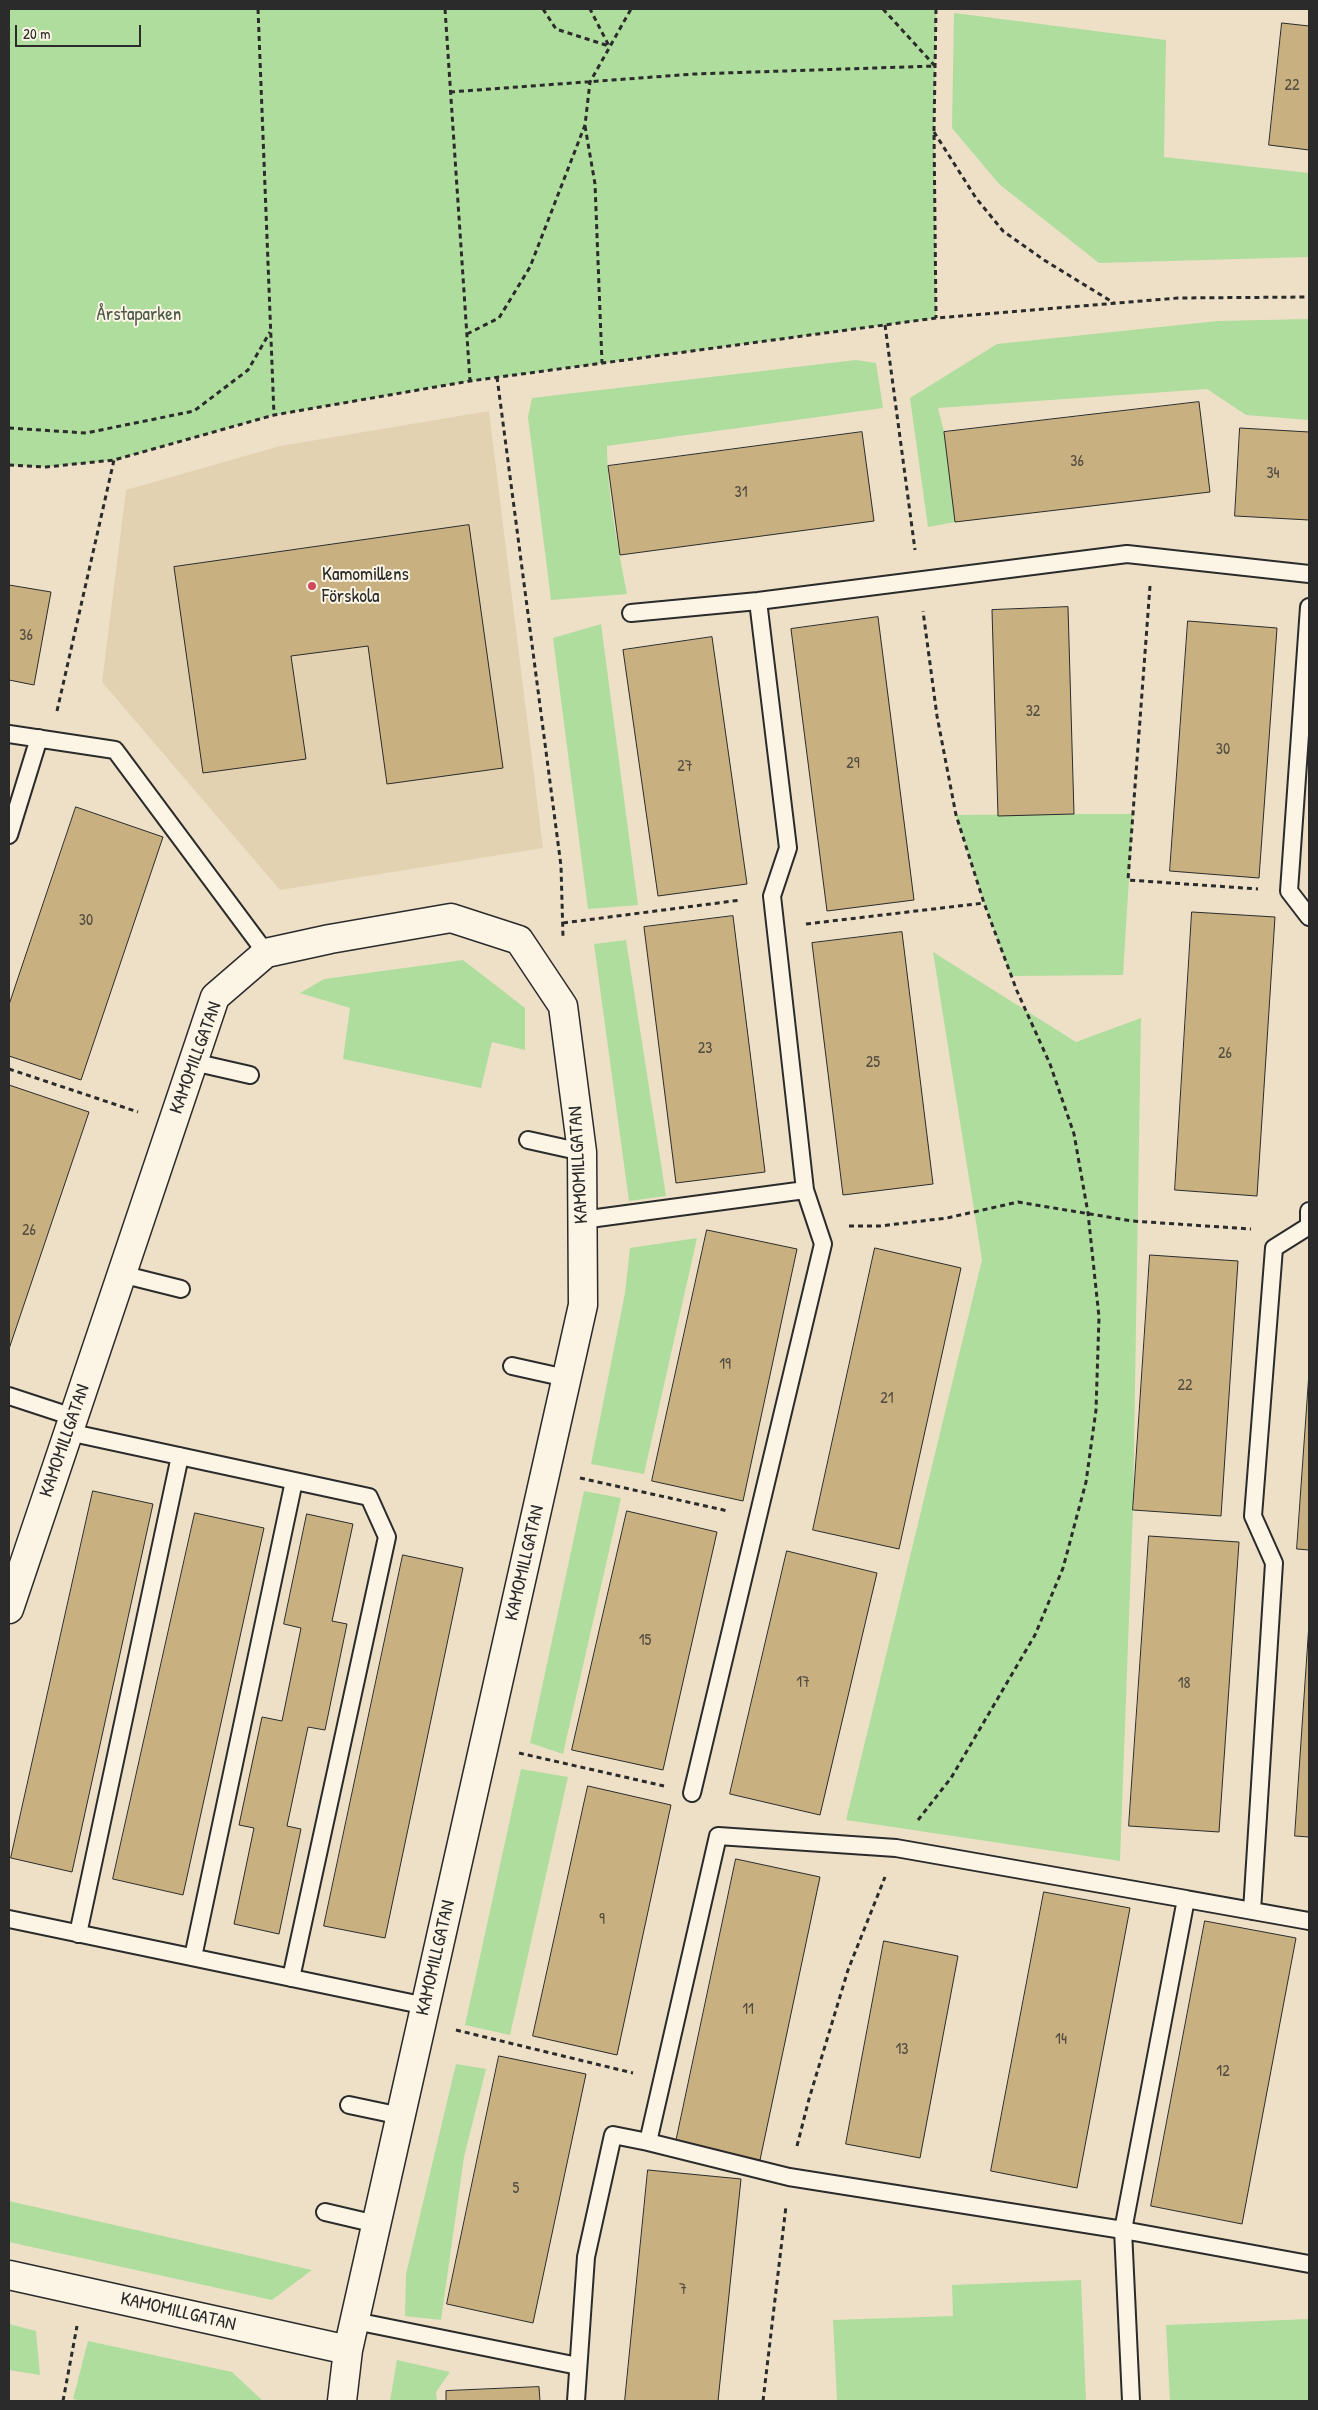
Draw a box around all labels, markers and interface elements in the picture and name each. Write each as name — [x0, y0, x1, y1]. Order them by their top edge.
scale bar — [18, 15, 144, 47]
text: 20 m — [23, 23, 50, 44]
house number: 22 — [1285, 76, 1299, 96]
park label: Årstaparken — [97, 304, 181, 326]
house number: 36 — [1070, 452, 1084, 472]
house number: 34 — [1266, 464, 1280, 484]
house number: 31 — [735, 483, 747, 503]
place label: Kamomillens Förskola — [322, 564, 409, 608]
marker: Kamomillens Förskola — [306, 580, 318, 592]
house number: 36 — [19, 626, 33, 646]
house number: 32 — [1026, 702, 1040, 722]
house number: 30 — [1216, 740, 1230, 760]
house number: 29 — [846, 754, 860, 774]
house number: 27 — [677, 757, 693, 777]
house number: 30 — [79, 911, 93, 931]
street label: KAMOMILLGATAN — [165, 999, 227, 1117]
house number: 23 — [698, 1039, 712, 1059]
house number: 26 — [1218, 1044, 1232, 1064]
house number: 25 — [866, 1053, 880, 1073]
street label: KAMOMILLGATAN — [565, 1106, 593, 1224]
house number: 26 — [22, 1221, 36, 1241]
house number: 19 — [719, 1355, 731, 1375]
house number: 22 — [1178, 1376, 1192, 1396]
street label: KAMOMILLGATAN — [35, 1382, 95, 1500]
house number: 21 — [880, 1389, 894, 1409]
street label: KAMOMILLGATAN — [501, 1503, 549, 1623]
house number: 15 — [639, 1631, 651, 1651]
house number: 17 — [796, 1673, 810, 1693]
house number: 18 — [1178, 1674, 1190, 1694]
street label: KAMOMILLGATAN — [412, 1898, 460, 2018]
house number: 9 — [599, 1910, 605, 1930]
house number: 11 — [742, 2000, 754, 2020]
house number: 14 — [1055, 2030, 1067, 2050]
house number: 13 — [896, 2040, 908, 2060]
house number: 12 — [1216, 2062, 1230, 2082]
house number: 5 — [513, 2179, 519, 2199]
house number: 7 — [679, 2280, 687, 2300]
street label: KAMOMILLGATAN — [118, 2288, 238, 2336]

